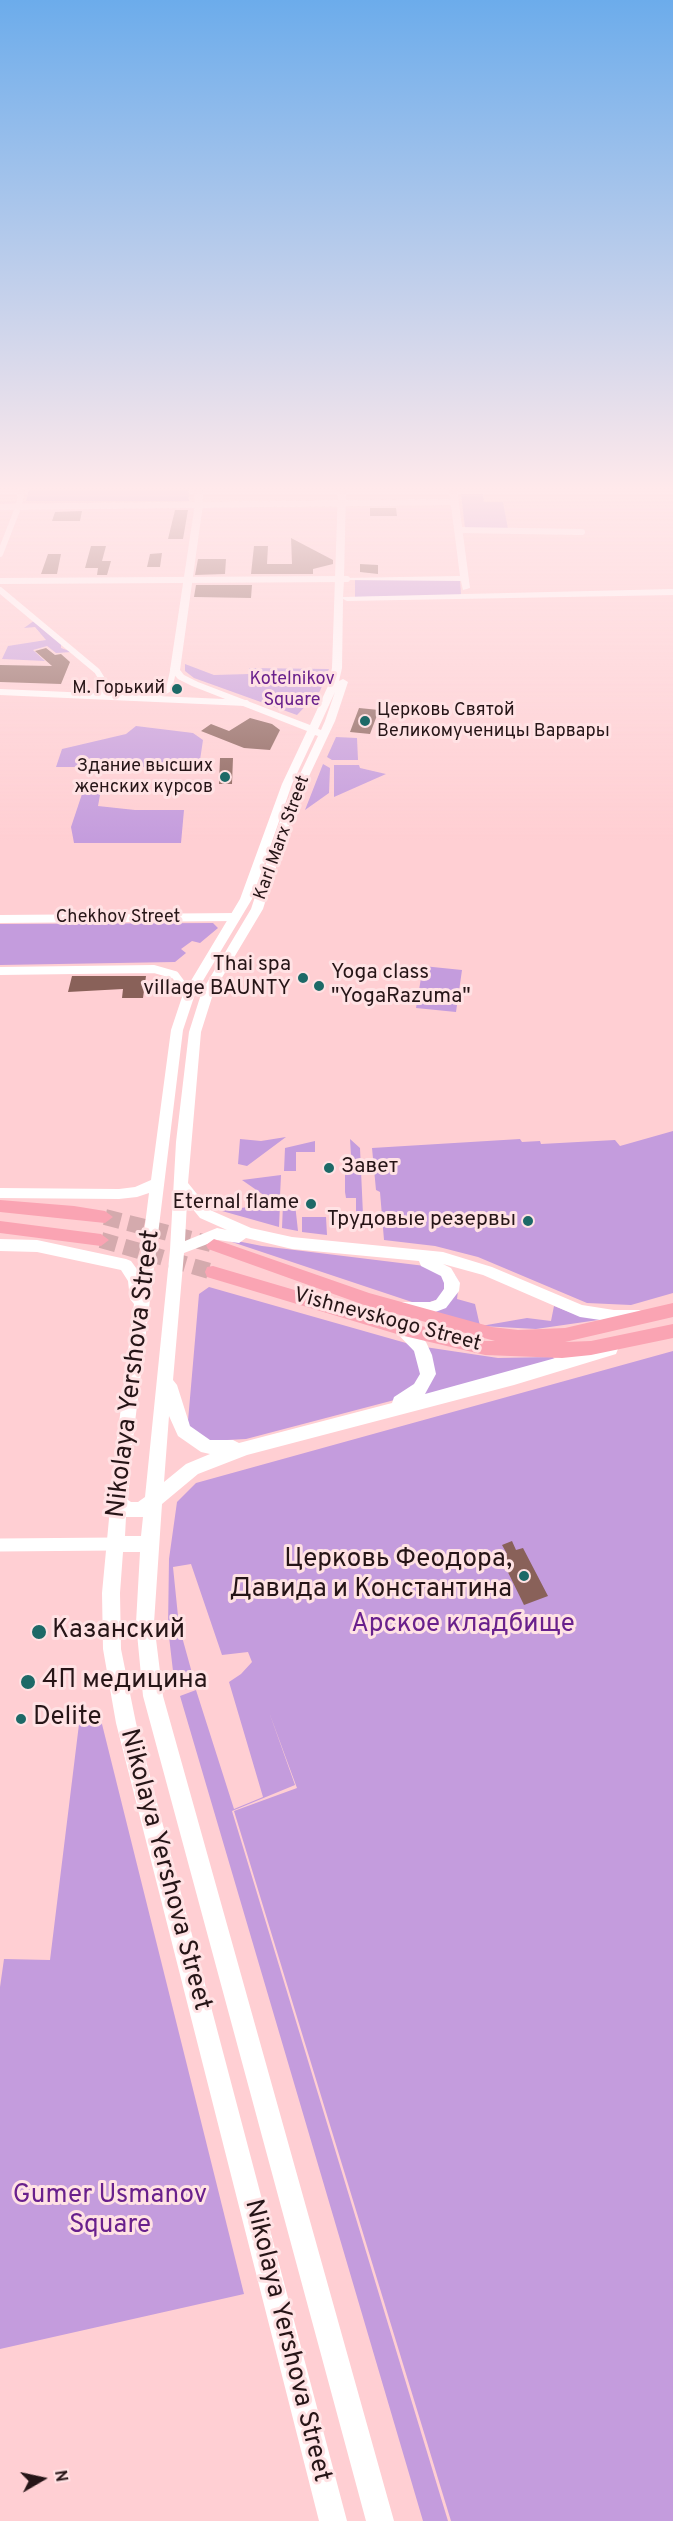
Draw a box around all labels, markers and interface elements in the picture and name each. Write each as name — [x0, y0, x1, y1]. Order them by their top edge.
park label: Kotelnikov Square — [249, 669, 335, 712]
place label: М. Горький — [72, 678, 165, 700]
marker: М. Горький — [170, 682, 184, 696]
place label: Церковь Святой Великомученицы Варвары — [377, 700, 610, 742]
marker: Церковь Святой Великомученицы Варвары — [358, 714, 372, 728]
place label: Здание высших женских курсов — [74, 756, 213, 798]
marker: Здание высших женских курсов — [218, 770, 232, 784]
street label: Karl Marx Street — [250, 773, 316, 903]
street label: Chekhov Street — [56, 907, 180, 929]
place label: Thai spa village BAUNTY — [143, 953, 291, 1003]
place label: Yoga class "YogaRazuma" — [331, 961, 471, 1011]
marker: Thai spa village BAUNTY — [296, 971, 310, 985]
marker: Yoga class "YogaRazuma" — [312, 979, 326, 993]
place label: Завет — [341, 1155, 398, 1181]
marker: Завет — [322, 1161, 336, 1175]
place label: Eternal flame — [173, 1191, 299, 1217]
marker: Eternal flame — [304, 1197, 318, 1211]
place label: Трудовые резервы — [327, 1208, 516, 1234]
marker: Трудовые резервы — [521, 1214, 535, 1228]
street label: Nikolaya Yershova Street — [102, 1228, 168, 1520]
street label: Vishnevskogo Street — [291, 1284, 483, 1358]
place label: Церковь Феодора, Давида и Константина — [229, 1545, 512, 1606]
marker: Церковь Феодора, Давида и Константина — [517, 1569, 531, 1583]
park label: Арское кладбище — [351, 1610, 575, 1642]
place label: Казанский — [52, 1616, 185, 1648]
marker: Казанский — [30, 1623, 48, 1641]
place label: 4П медицина — [42, 1666, 207, 1698]
marker: 4П медицина — [19, 1673, 37, 1691]
place label: Delite — [33, 1703, 101, 1735]
marker: Delite — [14, 1712, 28, 1726]
street label: Nikolaya Yershova Street — [111, 1726, 217, 2014]
park label: Gumer Usmanov Square — [13, 2181, 207, 2242]
street label: Nikolaya Yershova Street — [236, 2197, 336, 2485]
north arrow — [12, 2449, 72, 2509]
text: N — [49, 2469, 71, 2483]

